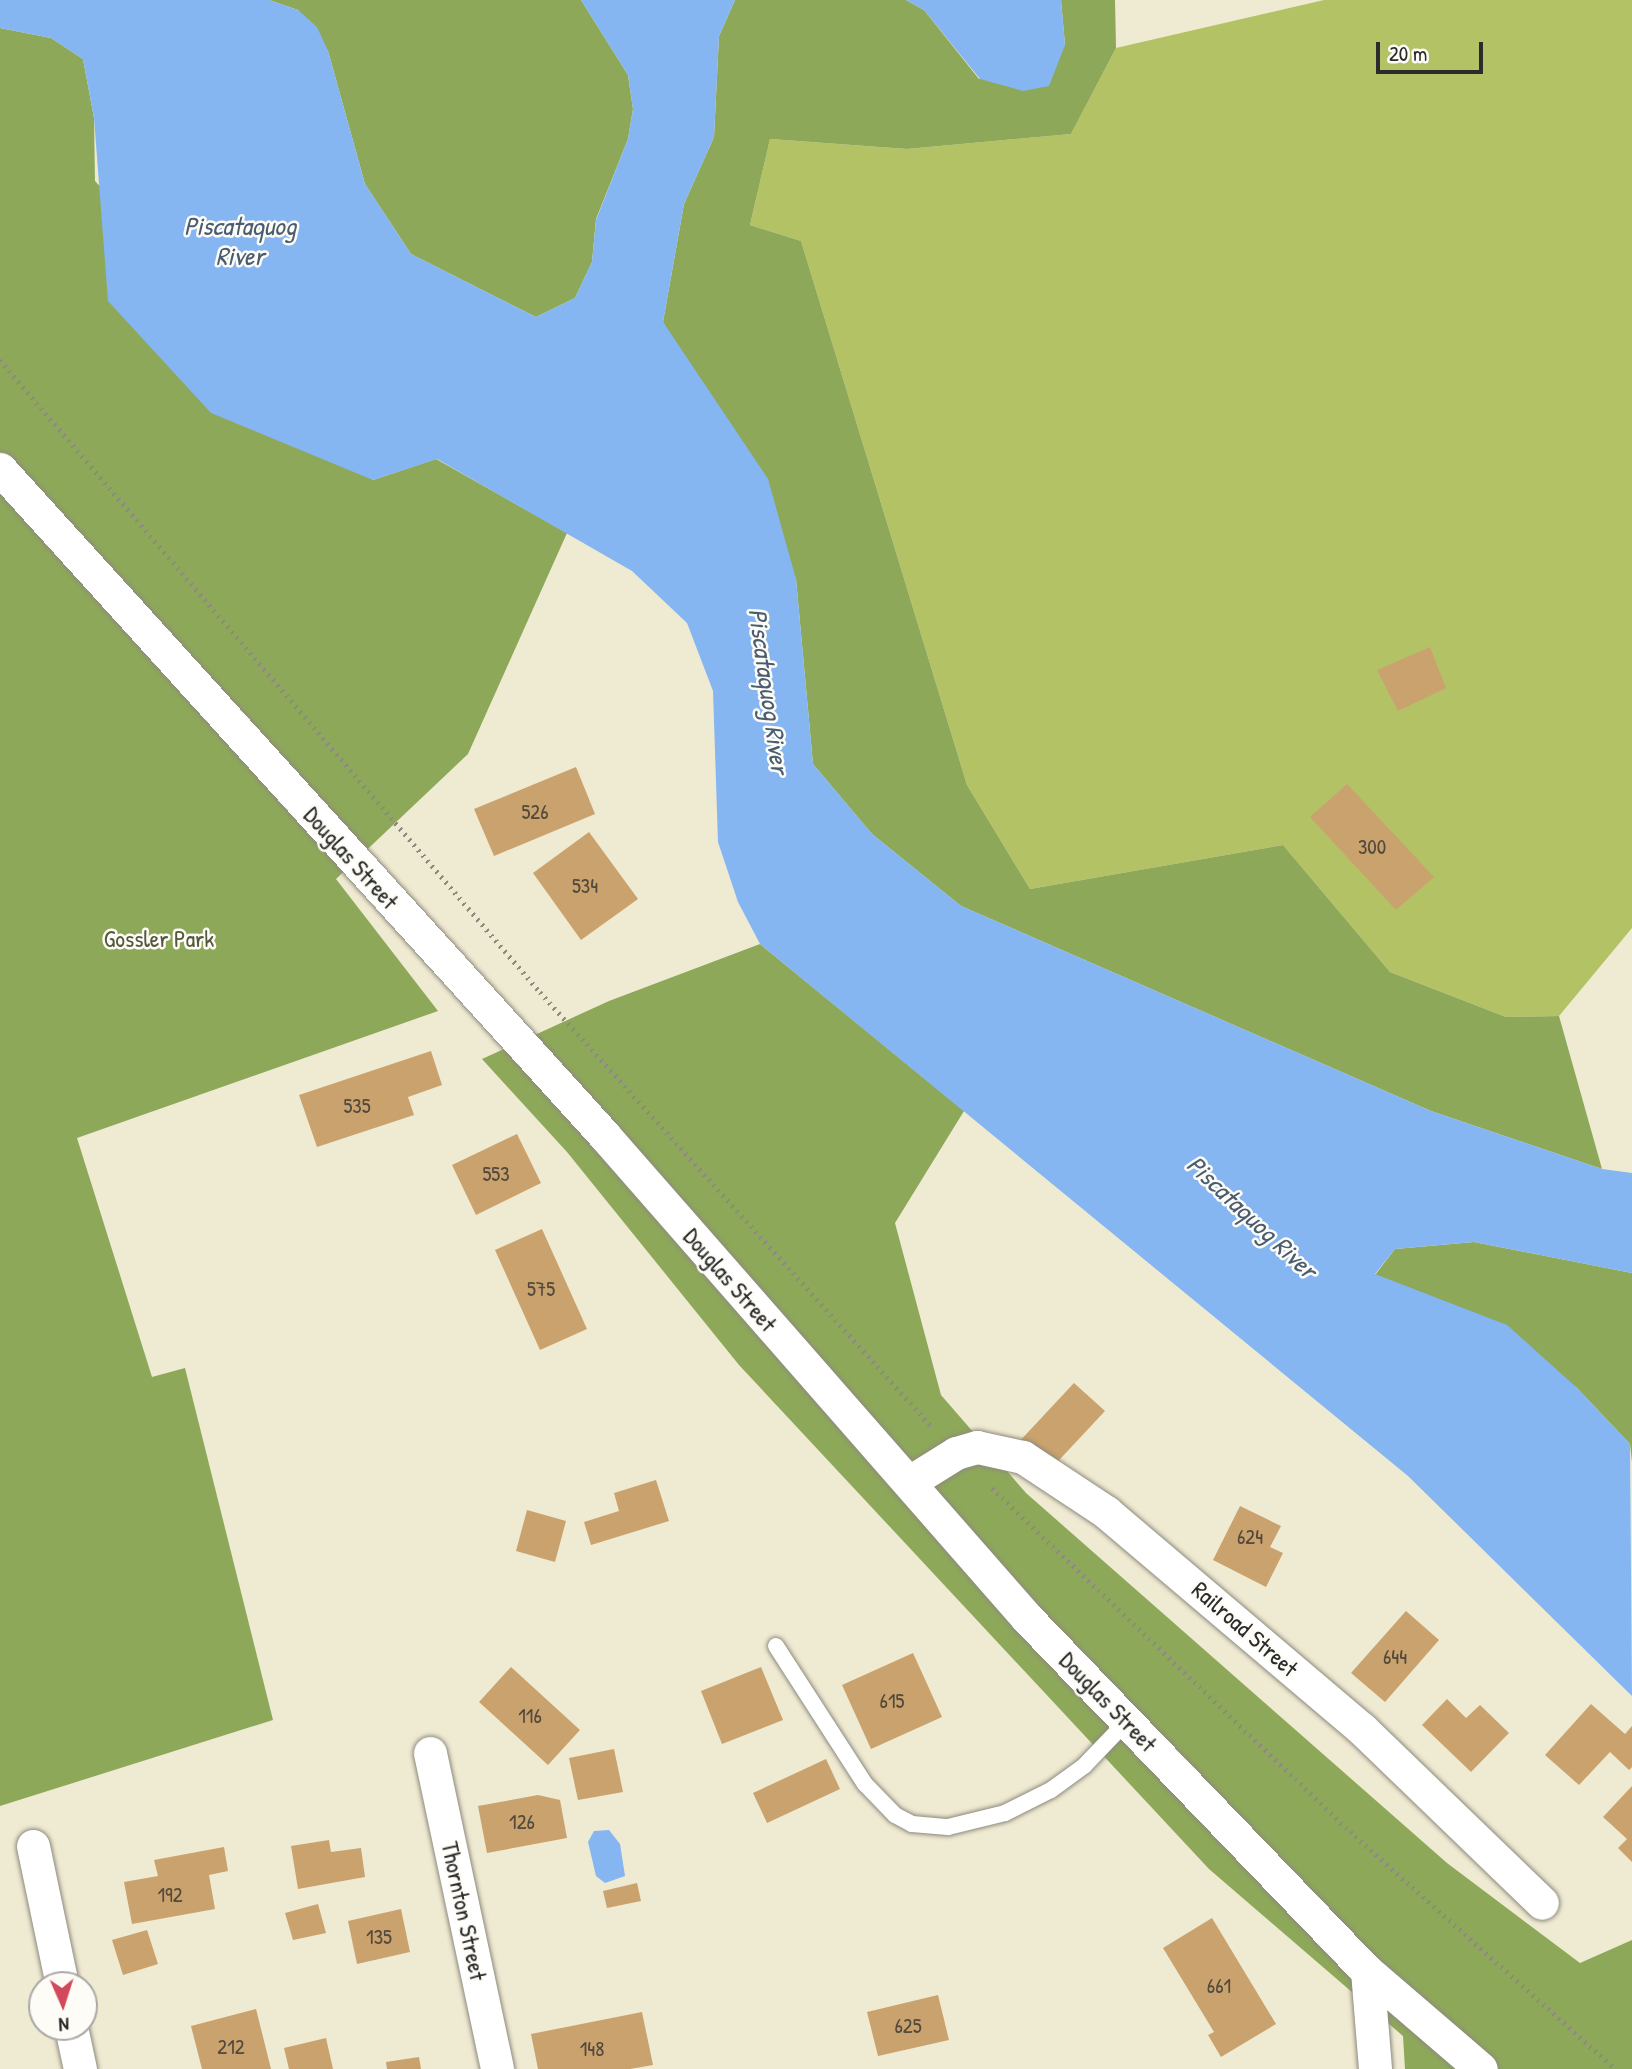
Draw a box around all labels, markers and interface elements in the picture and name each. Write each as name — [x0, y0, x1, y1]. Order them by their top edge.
scale bar — [1380, 28, 1487, 72]
text: 20 m — [1389, 39, 1427, 68]
water label: Piscataquog River — [184, 210, 296, 272]
water label: Piscataquog River — [742, 606, 796, 776]
house number: 526 — [521, 799, 549, 825]
street label: Douglas Street — [298, 801, 404, 915]
house number: 300 — [1358, 834, 1386, 860]
house number: 534 — [572, 873, 598, 899]
park label: Gossler Park — [104, 925, 214, 953]
house number: 535 — [343, 1093, 371, 1119]
water label: Piscataquog River — [1180, 1149, 1324, 1285]
house number: 553 — [482, 1161, 510, 1187]
street label: Douglas Street — [677, 1222, 783, 1338]
house number: 575 — [527, 1276, 555, 1302]
house number: 624 — [1237, 1524, 1263, 1550]
street label: Railroad Street — [1186, 1575, 1304, 1683]
house number: 644 — [1383, 1644, 1407, 1670]
street label: Douglas Street — [1053, 1646, 1163, 1758]
house number: 615 — [880, 1688, 904, 1714]
house number: 116 — [518, 1703, 542, 1729]
house number: 126 — [509, 1809, 535, 1835]
street label: Thornton Street — [435, 1839, 493, 1983]
house number: 192 — [157, 1882, 183, 1908]
house number: 135 — [366, 1924, 392, 1950]
north arrow — [28, 1971, 98, 2041]
house number: 661 — [1207, 1973, 1231, 1999]
text: N — [58, 2012, 70, 2038]
house number: 625 — [894, 2013, 922, 2039]
house number: 212 — [217, 2034, 245, 2060]
house number: 148 — [580, 2036, 604, 2062]

